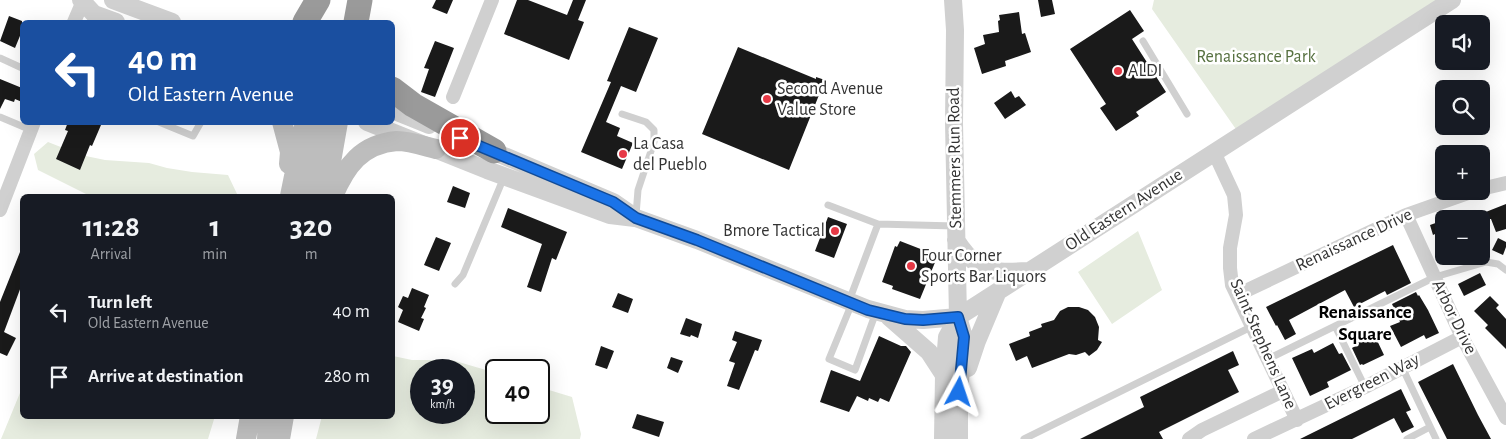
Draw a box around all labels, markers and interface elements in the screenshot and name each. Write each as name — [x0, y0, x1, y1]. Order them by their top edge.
map controls — [1435, 15, 1490, 265]
button: sound — [1435, 15, 1490, 70]
icon: left — [45, 40, 110, 105]
text: 40 m — [128, 42, 197, 77]
park label: Renaissance Park — [1196, 48, 1317, 66]
place label: ALDI — [1128, 62, 1162, 80]
marker: ALDI — [1112, 65, 1124, 77]
place label: Second Avenue Value Store — [777, 80, 883, 119]
button: search — [1435, 80, 1490, 135]
text: Old Eastern Avenue — [128, 83, 294, 105]
street label: Stemmers Run Road — [945, 87, 965, 229]
marker: Second Avenue Value Store — [761, 93, 773, 105]
pin — [439, 117, 481, 159]
icon: arrive — [446, 124, 474, 152]
place label: La Casa del Pueblo — [633, 135, 707, 174]
button: + — [1435, 145, 1490, 200]
marker: La Casa del Pueblo — [617, 148, 629, 160]
street label: Old Eastern Avenue — [1062, 165, 1186, 255]
street label: Renaissance Drive — [1293, 205, 1415, 275]
button: − — [1435, 210, 1490, 265]
text: 11:28 — [82, 212, 140, 242]
text: 1 — [209, 212, 220, 242]
text: 320 — [290, 212, 332, 242]
place label: Bmore Tactical — [723, 222, 825, 240]
marker: Bmore Tactical — [829, 225, 841, 237]
text: Arrival — [91, 246, 132, 262]
text: min — [202, 246, 227, 262]
text: m — [305, 246, 318, 262]
place label: Four Corner Sports Bar Liquors — [921, 247, 1046, 286]
marker: Four Corner Sports Bar Liquors — [905, 260, 917, 272]
street label: Saint Stephens Lane — [1226, 276, 1300, 412]
street label: Arbor Drive — [1428, 277, 1480, 357]
text: Turn left — [88, 293, 152, 312]
icon: left — [45, 298, 73, 326]
text: 40 m — [332, 302, 370, 321]
district label: Renaissance Square — [1318, 303, 1412, 344]
text: Old Eastern Avenue — [88, 315, 209, 331]
street label: Evergreen Way — [1322, 350, 1423, 414]
speed limit sign: 40 — [485, 359, 550, 424]
icon: arrive — [45, 363, 73, 391]
position arrow — [932, 365, 984, 417]
text: Arrive at destination — [88, 367, 244, 386]
text: 280 m — [324, 367, 370, 386]
text: 39 — [431, 373, 454, 398]
text: km/h — [430, 398, 455, 410]

